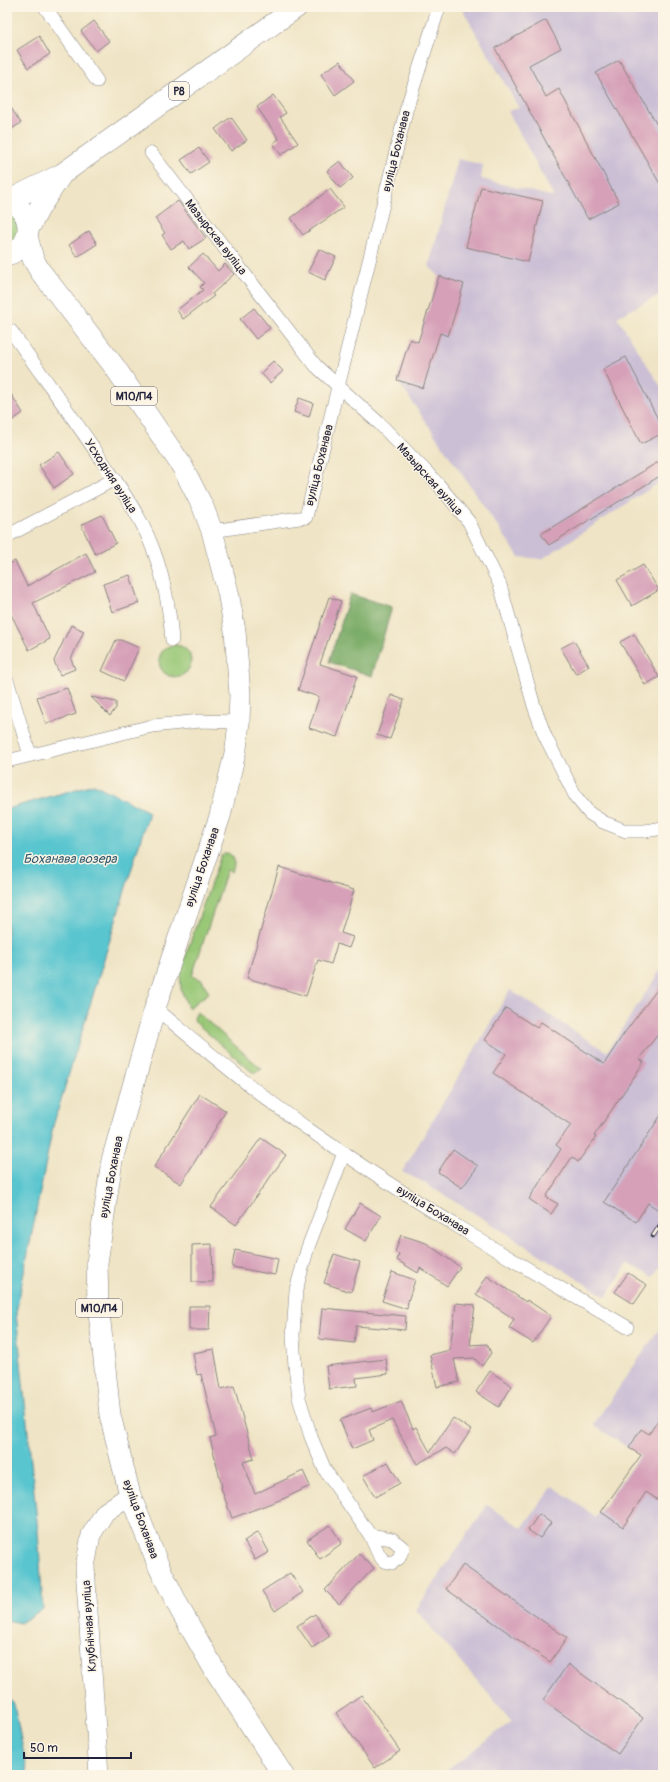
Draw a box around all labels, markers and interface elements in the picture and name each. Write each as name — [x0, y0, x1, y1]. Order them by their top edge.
road number: Р8 — [169, 82, 189, 100]
street label: вуліца Боханава — [379, 108, 414, 193]
street label: Мазырская вуліца — [181, 196, 250, 279]
road number: М10/П4 — [111, 387, 157, 405]
street label: вуліца Боханава — [302, 422, 337, 507]
street label: Усходняя вуліца — [81, 436, 140, 517]
street label: Мазырская вуліца — [393, 440, 466, 519]
street label: вуліца Боханава — [182, 825, 223, 909]
water label: Боханава возера — [23, 851, 118, 867]
street label: вуліца Боханава — [96, 1134, 127, 1219]
street label: вуліца Боханава — [393, 1182, 472, 1239]
road number: М10/П4 — [76, 1299, 122, 1317]
street label: вуліца Боханава — [119, 1477, 162, 1561]
street label: Клубнічная вуліца — [79, 1579, 100, 1672]
scale bar — [24, 1734, 131, 1760]
text: 50 m — [30, 1741, 58, 1756]

